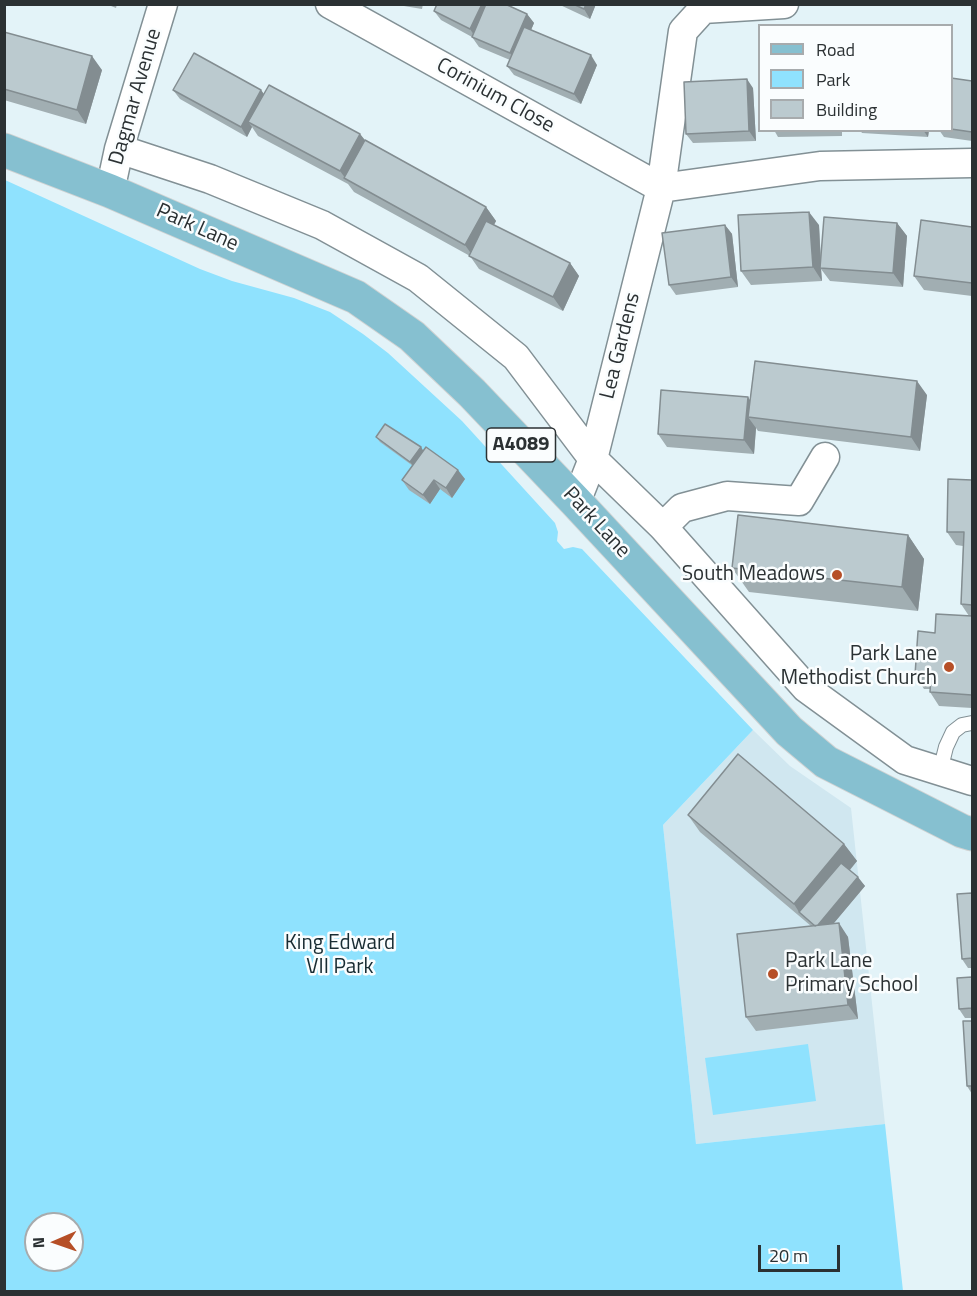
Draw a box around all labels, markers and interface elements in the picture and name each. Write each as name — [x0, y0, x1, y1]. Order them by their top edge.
legend — [758, 24, 953, 132]
street label: Dagmar Avenue — [105, 26, 167, 168]
text: Road — [816, 36, 855, 63]
street label: Corinium Close — [432, 53, 558, 139]
text: Park — [816, 66, 850, 93]
text: Building — [816, 96, 877, 123]
street label: Park Lane — [152, 199, 242, 257]
street label: Lea Gardens — [596, 290, 646, 402]
road number: A4089 — [486, 428, 556, 462]
street label: Park Lane — [557, 482, 635, 564]
place label: South Meadows — [682, 562, 825, 588]
marker: South Meadows — [830, 568, 844, 582]
place label: Park Lane Methodist Church — [780, 642, 937, 692]
marker: Park Lane Methodist Church — [942, 660, 956, 674]
park label: King Edward VII Park — [285, 931, 395, 981]
place label: Park Lane Primary School — [785, 949, 918, 999]
marker: Park Lane Primary School — [766, 967, 780, 981]
north arrow — [24, 1212, 84, 1272]
scale bar — [761, 1233, 844, 1271]
text: N — [26, 1237, 50, 1249]
text: 20 m — [769, 1242, 808, 1269]

